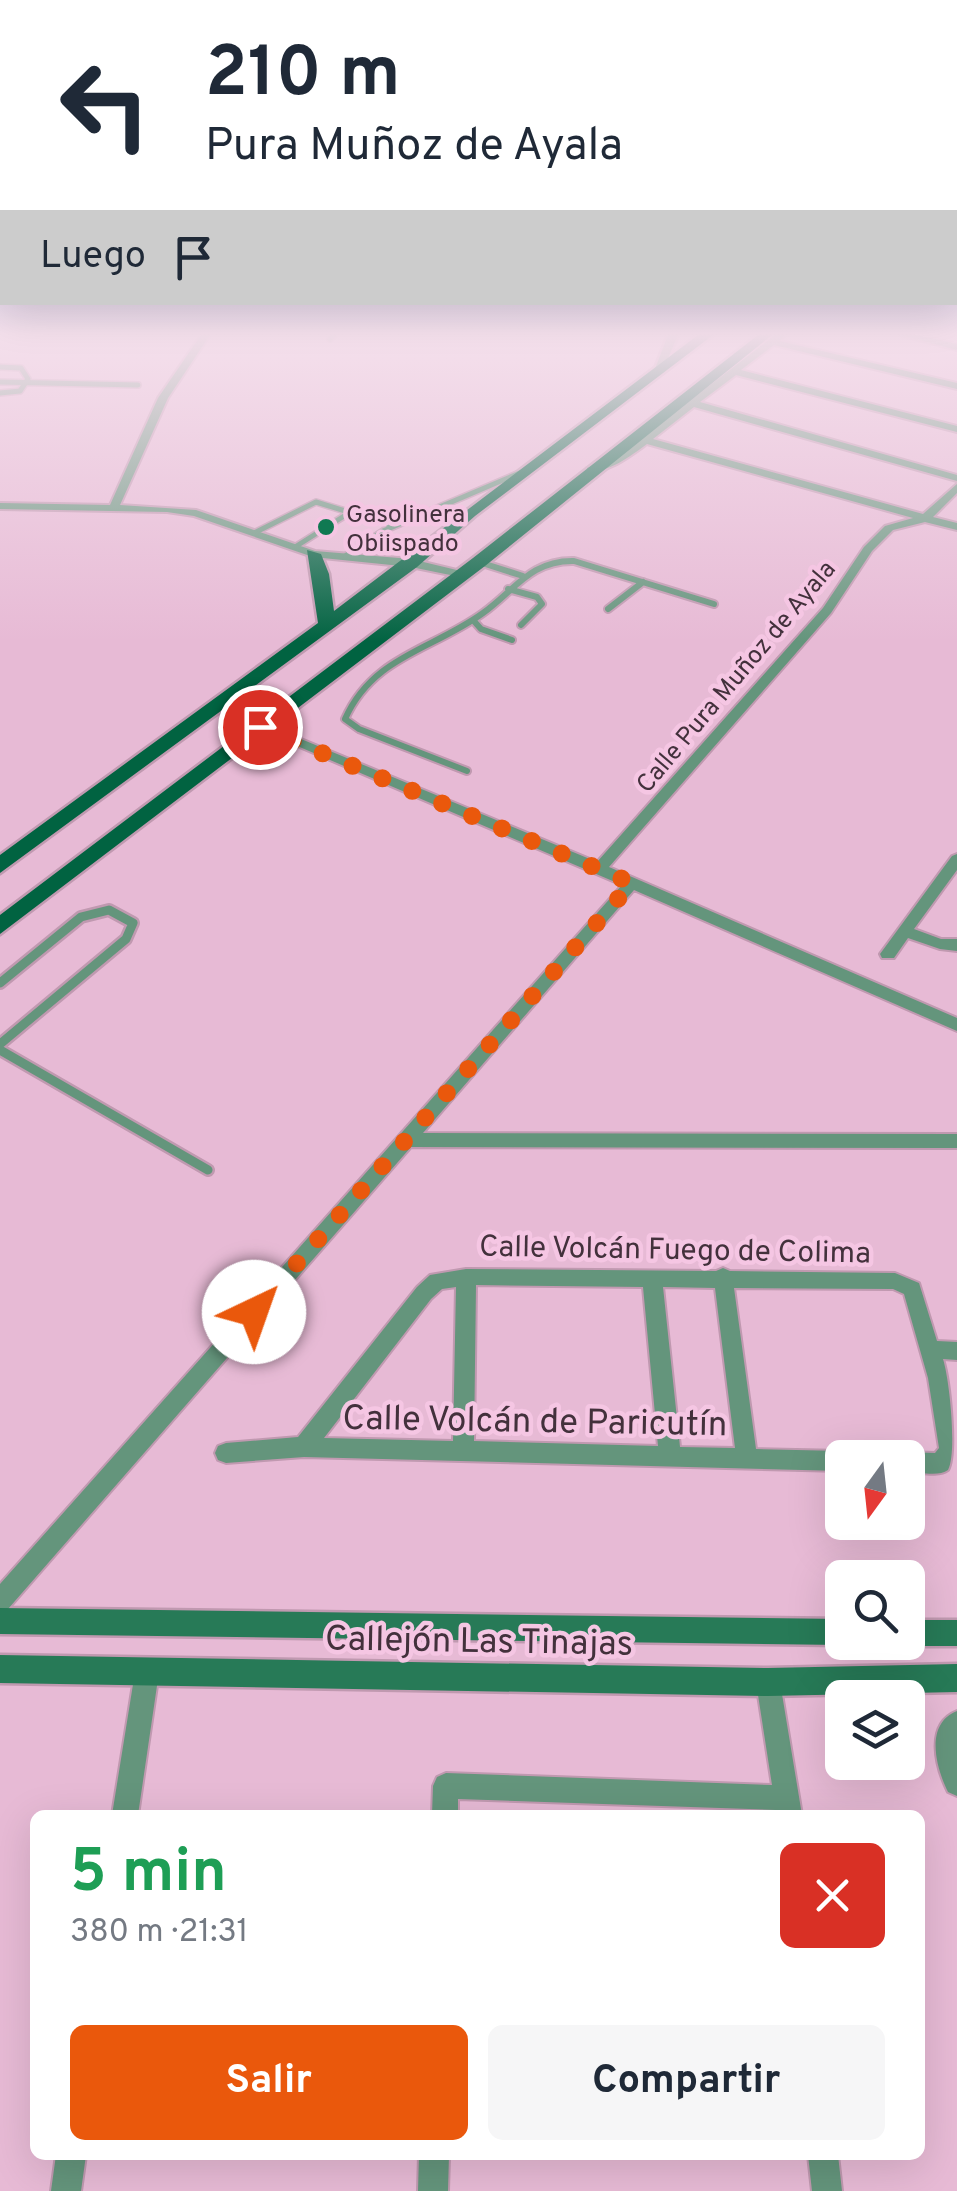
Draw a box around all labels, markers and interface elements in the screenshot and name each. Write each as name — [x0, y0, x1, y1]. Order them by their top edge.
text: 210 m — [205, 32, 401, 121]
icon: left — [40, 40, 170, 170]
text: Pura Muñoz de Ayala — [205, 119, 623, 176]
icon: arrive — [166, 230, 221, 285]
text: Luego — [40, 233, 146, 282]
place label: Gasolinera Obiispado — [346, 500, 465, 561]
marker: Gasolinera Obiispado — [315, 516, 337, 538]
street label: Calle Pura Muñoz de Ayala — [631, 555, 844, 801]
pin — [218, 685, 303, 770]
icon: arrive — [233, 700, 288, 755]
street label: Calle Volcán Fuego de Colima — [479, 1230, 871, 1273]
position arrow — [202, 1260, 306, 1364]
street label: Calle Volcán de Paricutín — [342, 1398, 728, 1448]
north arrow — [825, 1440, 925, 1540]
map controls — [825, 1440, 925, 1780]
button: search — [825, 1560, 925, 1660]
street label: Callejón Las Tinajas — [325, 1618, 633, 1668]
button: layers — [825, 1680, 925, 1780]
text: 5 min — [70, 1837, 227, 1913]
button: close — [780, 1843, 885, 1948]
text: 380 m · 21:31 — [70, 1913, 249, 1953]
button: Salir — [70, 2025, 468, 2140]
button: Compartir — [488, 2025, 885, 2140]

